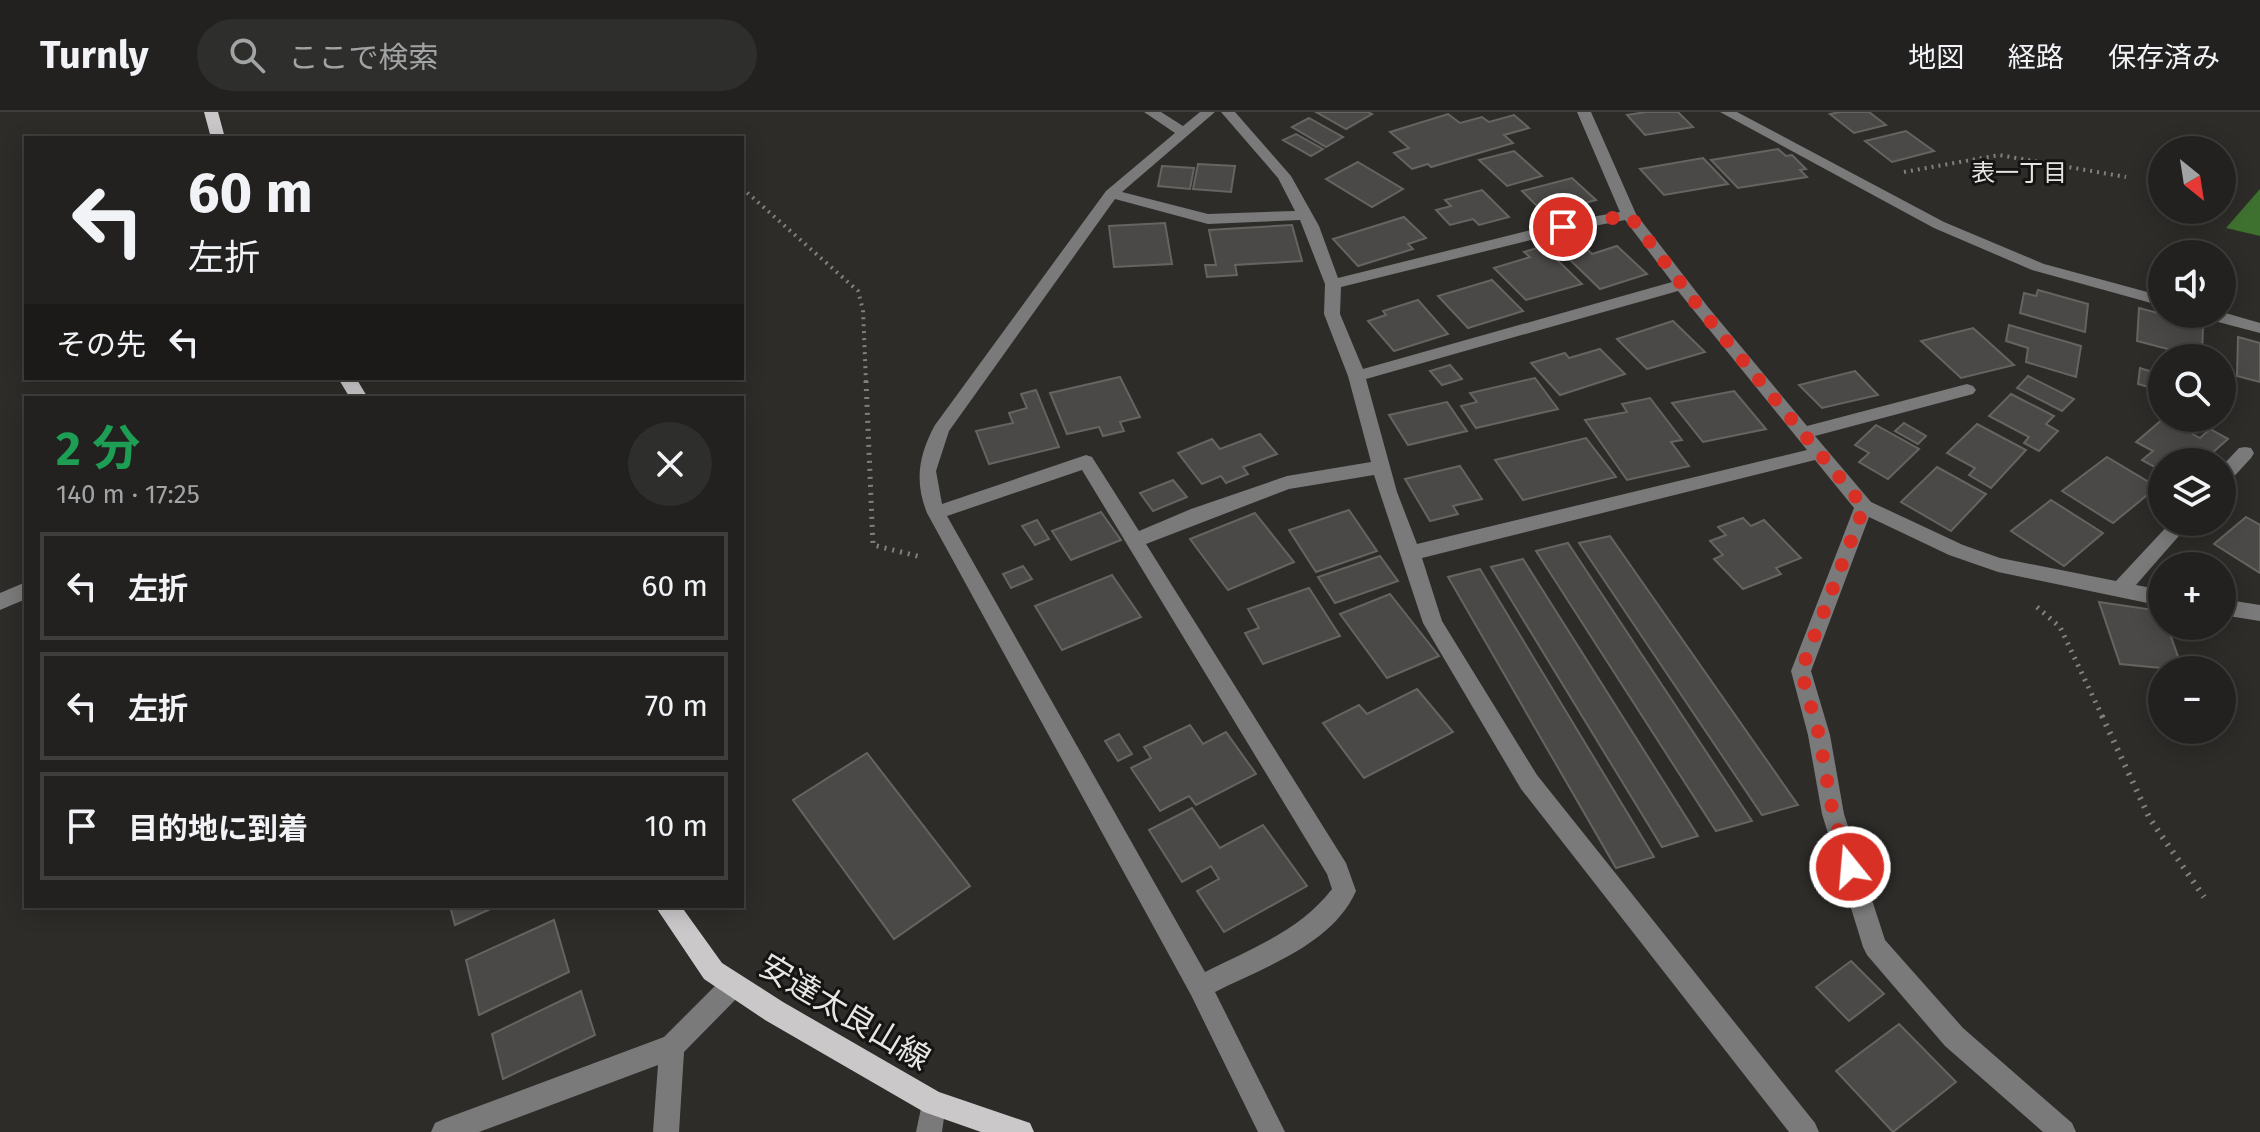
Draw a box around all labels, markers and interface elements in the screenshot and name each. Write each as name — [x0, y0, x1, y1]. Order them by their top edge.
search box — [197, 19, 757, 91]
text: Turnly — [40, 32, 149, 78]
icon: search — [225, 33, 269, 77]
text: ここで検索 — [289, 40, 439, 76]
text: 地図 — [1908, 41, 1964, 74]
text: 経路 — [2008, 41, 2064, 74]
text: 保存済み — [2108, 41, 2220, 74]
north arrow — [2148, 136, 2236, 224]
map controls — [2148, 136, 2236, 744]
district label: 表一丁目 — [1971, 159, 2067, 187]
text: 60 m — [188, 160, 313, 227]
icon: left — [56, 168, 160, 272]
pin — [1529, 193, 1597, 261]
icon: arrive — [1541, 205, 1585, 249]
text: 左折 — [188, 236, 260, 280]
button: sound — [2148, 240, 2236, 328]
icon: left — [162, 320, 206, 364]
text: その先 — [56, 327, 146, 363]
button: search — [2148, 344, 2236, 432]
text: 2 分 — [56, 420, 140, 478]
button: close — [628, 422, 712, 506]
button: layers — [2148, 448, 2236, 536]
text: 140 m · 17:25 — [56, 479, 200, 510]
button: + — [2148, 552, 2236, 640]
icon: left — [60, 564, 104, 608]
text: 60 m — [642, 568, 708, 604]
text: 左折 — [128, 571, 188, 607]
button: − — [2148, 656, 2236, 744]
icon: left — [60, 684, 104, 728]
text: 70 m — [645, 688, 708, 724]
text: 左折 — [128, 691, 188, 727]
icon: arrive — [60, 804, 104, 848]
text: 10 m — [645, 808, 708, 844]
text: 目的地に到着 — [128, 811, 308, 847]
position arrow — [1808, 825, 1892, 909]
street label: 安達太良山線 — [753, 946, 937, 1078]

